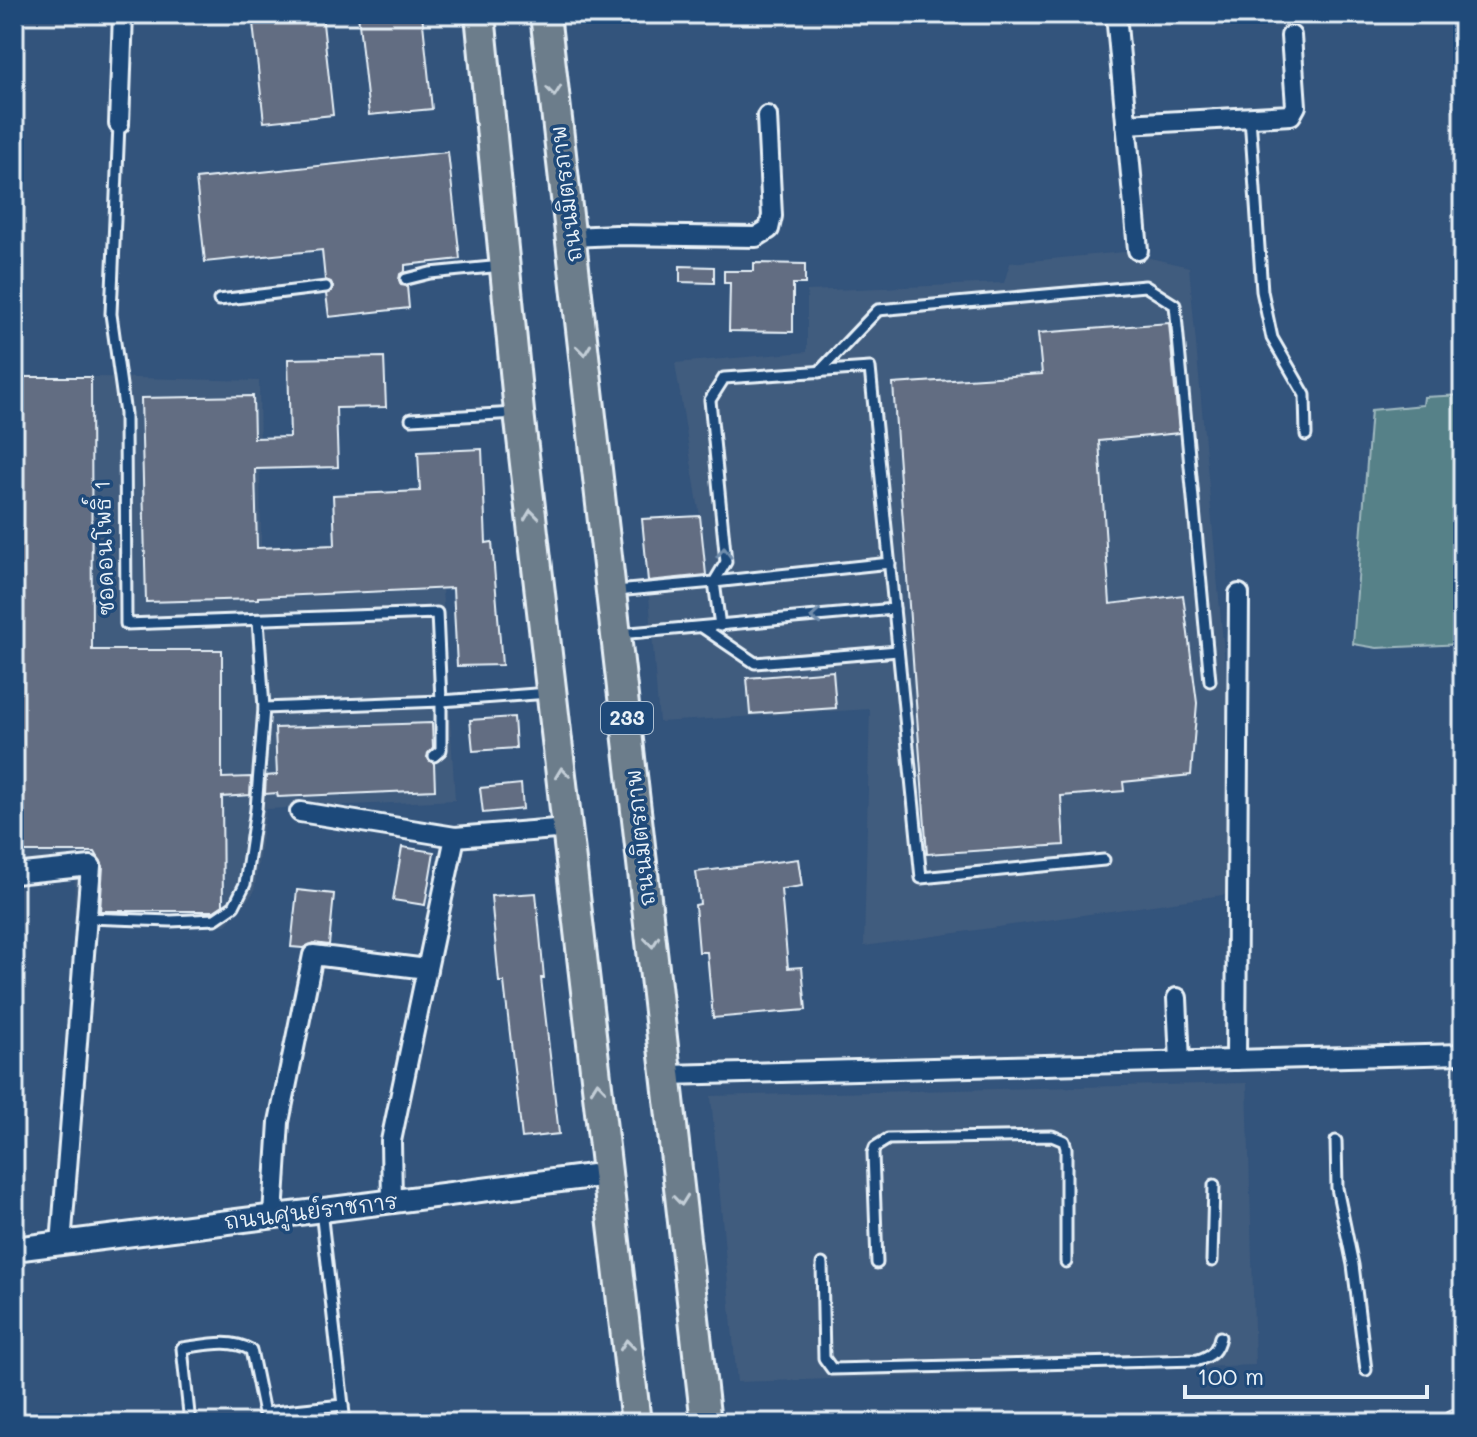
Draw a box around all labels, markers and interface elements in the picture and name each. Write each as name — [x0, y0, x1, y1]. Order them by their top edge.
one-way arrow — [546, 85, 563, 98]
street label: ถนนมิตรภาพ — [543, 124, 588, 264]
one-way arrow — [575, 343, 592, 357]
street label: ซอดอนโพธิ์ 1 — [81, 480, 120, 617]
one-way arrow — [523, 508, 540, 521]
one-way arrow — [715, 546, 732, 558]
one-way arrow — [809, 608, 822, 625]
road number: 233 — [601, 702, 653, 734]
one-way arrow — [553, 766, 570, 779]
street label: ถนนมิตรภาพ — [618, 768, 661, 908]
one-way arrow — [643, 936, 660, 949]
one-way arrow — [589, 1080, 606, 1093]
street label: ถนนศูนย์ราชการ — [222, 1185, 400, 1240]
one-way arrow — [673, 1194, 690, 1207]
one-way arrow — [618, 1339, 635, 1352]
scale bar — [1185, 1349, 1427, 1399]
text: 100 m — [1197, 1360, 1264, 1391]

